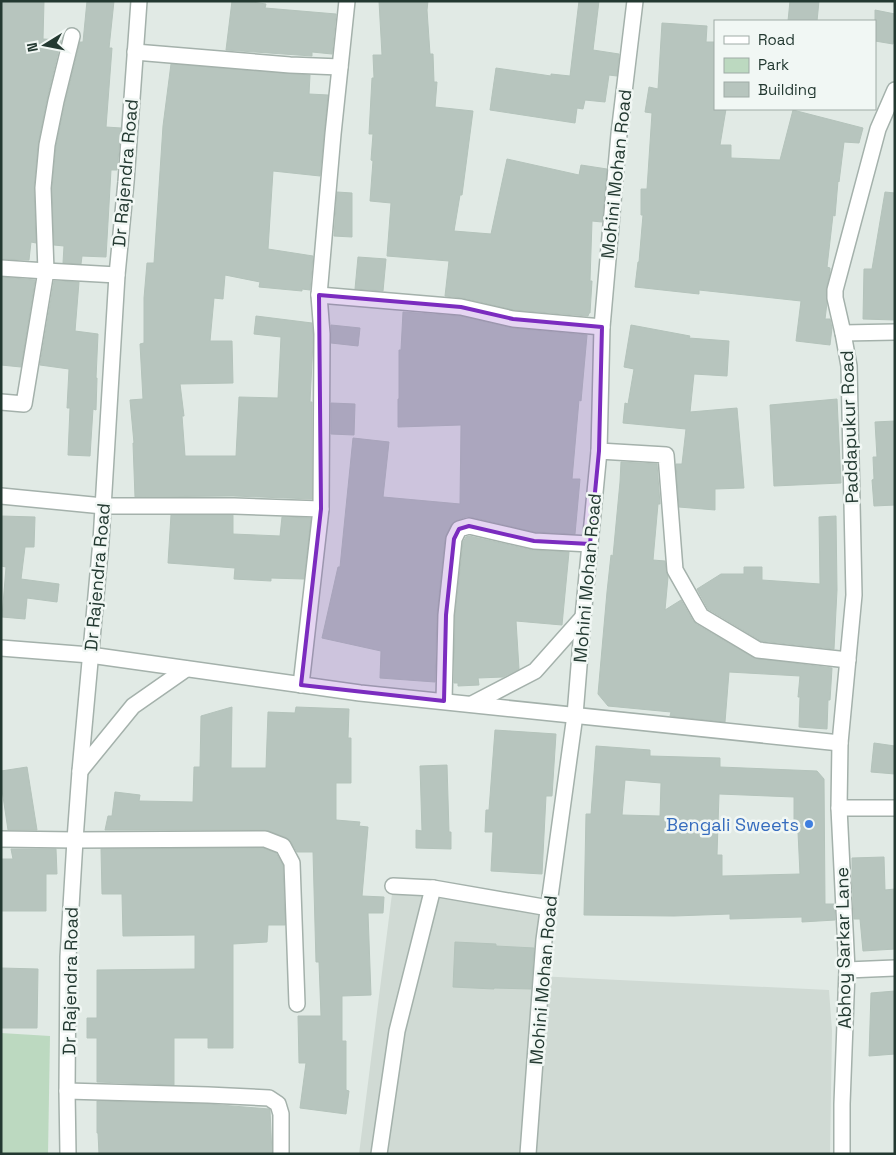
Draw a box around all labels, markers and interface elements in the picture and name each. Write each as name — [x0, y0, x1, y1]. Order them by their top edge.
north arrow — [20, 20, 70, 70]
legend — [714, 20, 876, 110]
text: Road — [758, 30, 795, 49]
text: N — [23, 41, 42, 53]
text: Park — [758, 55, 789, 74]
text: Building — [758, 80, 817, 99]
street label: Mohini Mohan Road — [596, 88, 636, 260]
street label: Dr Rajendra Road — [107, 98, 143, 248]
street label: Paddapukur Road — [835, 350, 863, 504]
street label: Mohini Mohan Road — [568, 492, 606, 664]
street label: Dr Rajendra Road — [79, 502, 115, 652]
place label: Bengali Sweets — [666, 813, 799, 836]
marker: Bengali Sweets — [803, 818, 815, 830]
street label: Abhoy Sarkar Lane — [830, 867, 856, 1029]
street label: Mohini Mohan Road — [524, 894, 562, 1066]
street label: Dr Rajendra Road — [57, 907, 83, 1055]

